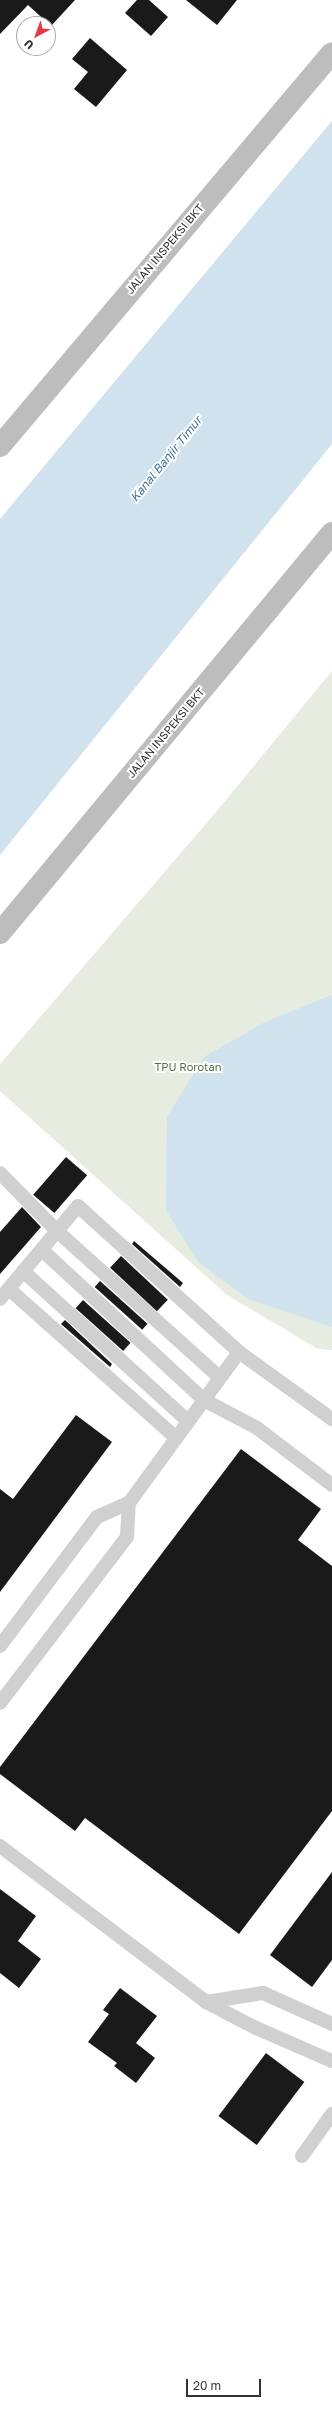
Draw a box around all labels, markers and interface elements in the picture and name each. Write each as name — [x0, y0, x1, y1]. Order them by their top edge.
north arrow — [16, 16, 56, 56]
text: U — [21, 37, 36, 52]
street label: JALAN INSPEKSI BKT — [124, 201, 206, 297]
water label: Kanal Banjir Timur — [127, 413, 205, 505]
street label: JALAN INSPEKSI BKT — [125, 685, 207, 781]
park label: TPU Rorotan — [155, 1060, 221, 1074]
scale bar — [188, 2371, 263, 2397]
text: 20 m — [193, 2378, 221, 2393]

